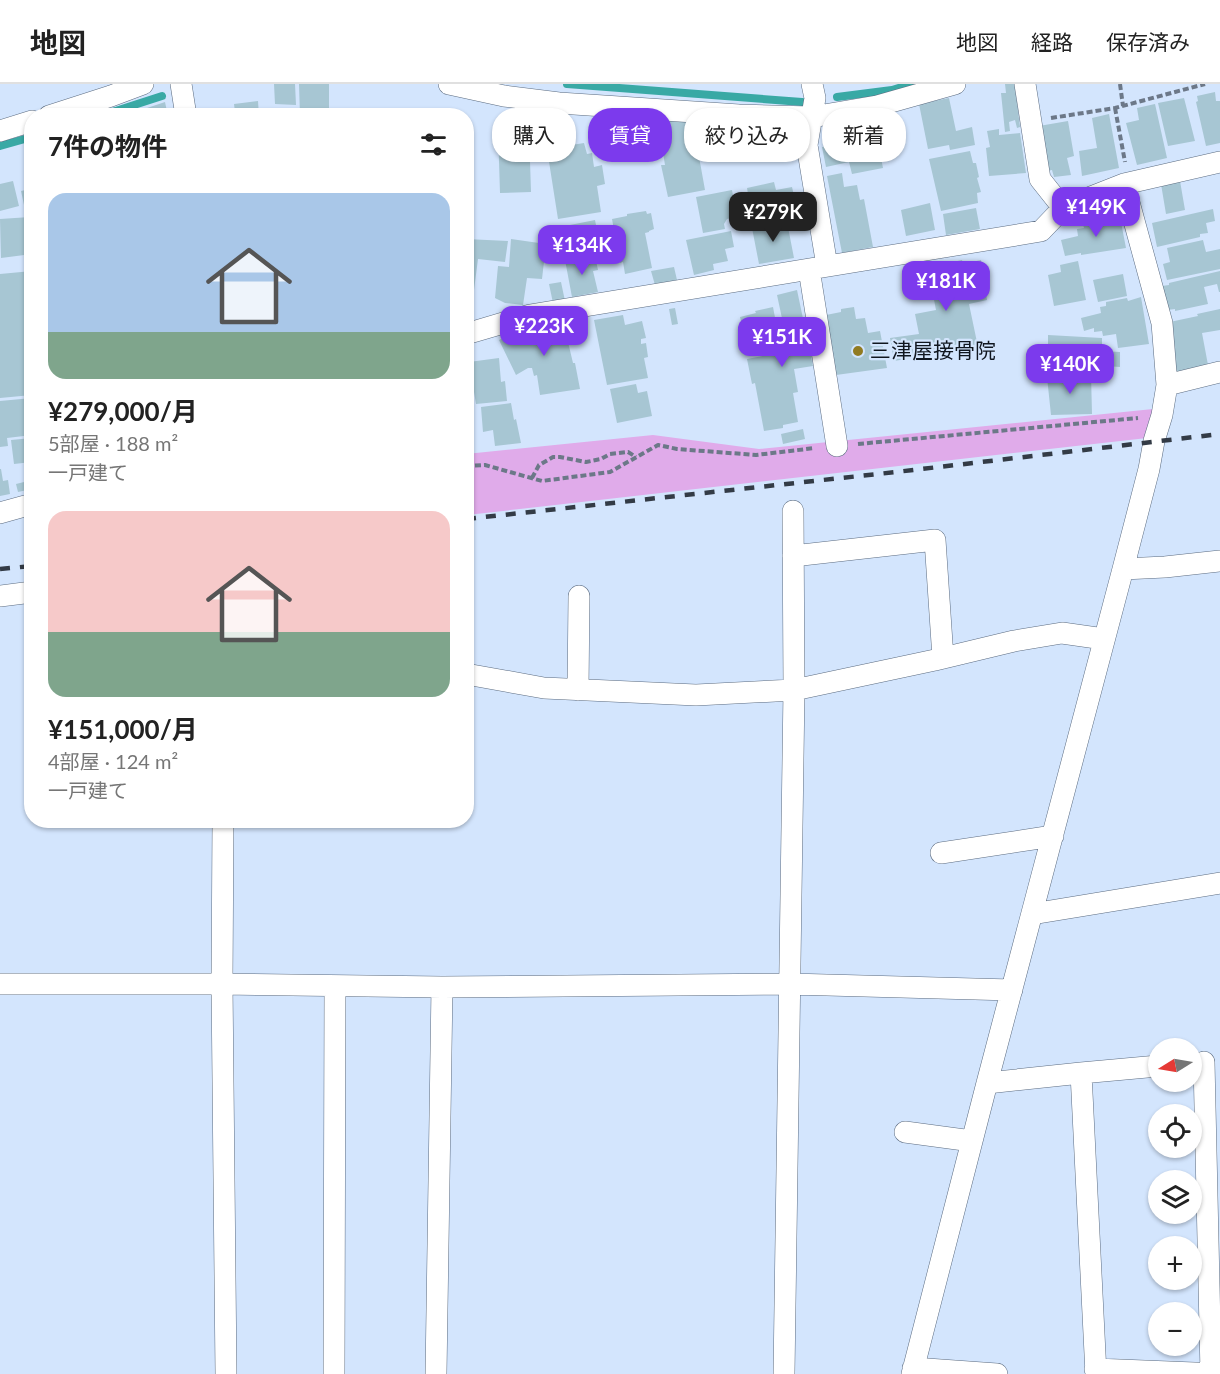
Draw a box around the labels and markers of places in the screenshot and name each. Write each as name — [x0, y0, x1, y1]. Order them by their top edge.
pin: ¥149K — [1054, 187, 1138, 238]
pin: ¥279K — [731, 192, 815, 243]
pin: ¥134K — [540, 225, 624, 276]
pin: ¥181K — [904, 261, 988, 312]
pin: ¥223K — [502, 306, 586, 357]
pin: ¥151K — [740, 317, 824, 368]
place label: 三津屋接骨院 — [870, 337, 996, 362]
marker: 三津屋接骨院 — [851, 344, 865, 358]
pin: ¥140K — [1028, 344, 1112, 395]

